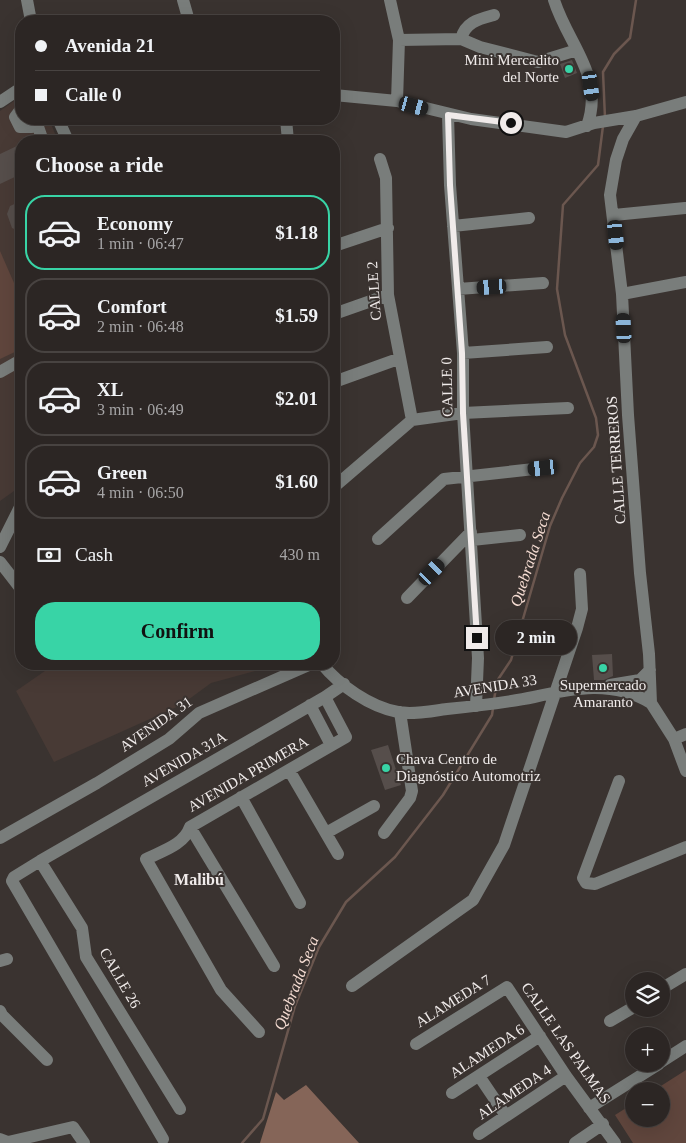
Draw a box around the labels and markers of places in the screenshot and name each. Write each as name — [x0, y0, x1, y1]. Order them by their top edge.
place label: Mini Mercadito del Norte — [464, 52, 559, 85]
marker: Mini Mercadito del Norte — [563, 63, 575, 75]
marker: Supermercado Amaranto — [597, 662, 609, 674]
place label: Supermercado Amaranto — [560, 677, 646, 710]
place label: Chava Centro de Diagnóstico Automotriz — [396, 751, 541, 784]
marker: Chava Centro de Diagnóstico Automotriz — [380, 762, 392, 774]

